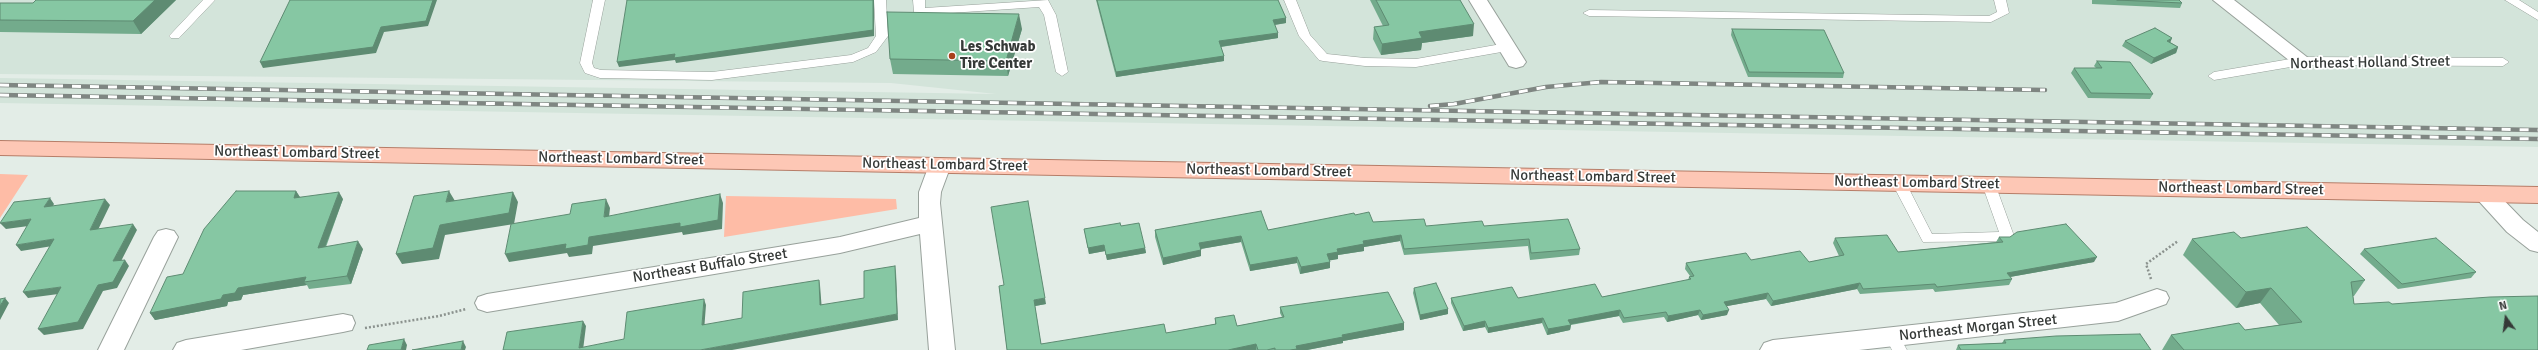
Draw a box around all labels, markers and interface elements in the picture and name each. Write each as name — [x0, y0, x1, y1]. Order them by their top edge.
place label: Les Schwab Tire Center — [960, 38, 1036, 73]
marker: Les Schwab Tire Center — [947, 51, 957, 61]
street label: Northeast Holland Street — [2290, 53, 2450, 73]
street label: Northeast Lombard Street — [214, 143, 380, 163]
street label: Northeast Lombard Street — [538, 149, 704, 169]
street label: Northeast Lombard Street — [862, 155, 1028, 175]
street label: Northeast Lombard Street — [1186, 161, 1352, 181]
street label: Northeast Lombard Street — [1510, 167, 1676, 187]
street label: Northeast Lombard Street — [1834, 173, 2000, 193]
street label: Northeast Lombard Street — [2158, 179, 2324, 199]
street label: Northeast Buffalo Street — [631, 245, 789, 287]
north arrow — [2486, 298, 2526, 338]
text: N — [2498, 299, 2508, 313]
street label: Northeast Morgan Street — [1898, 311, 2058, 345]

